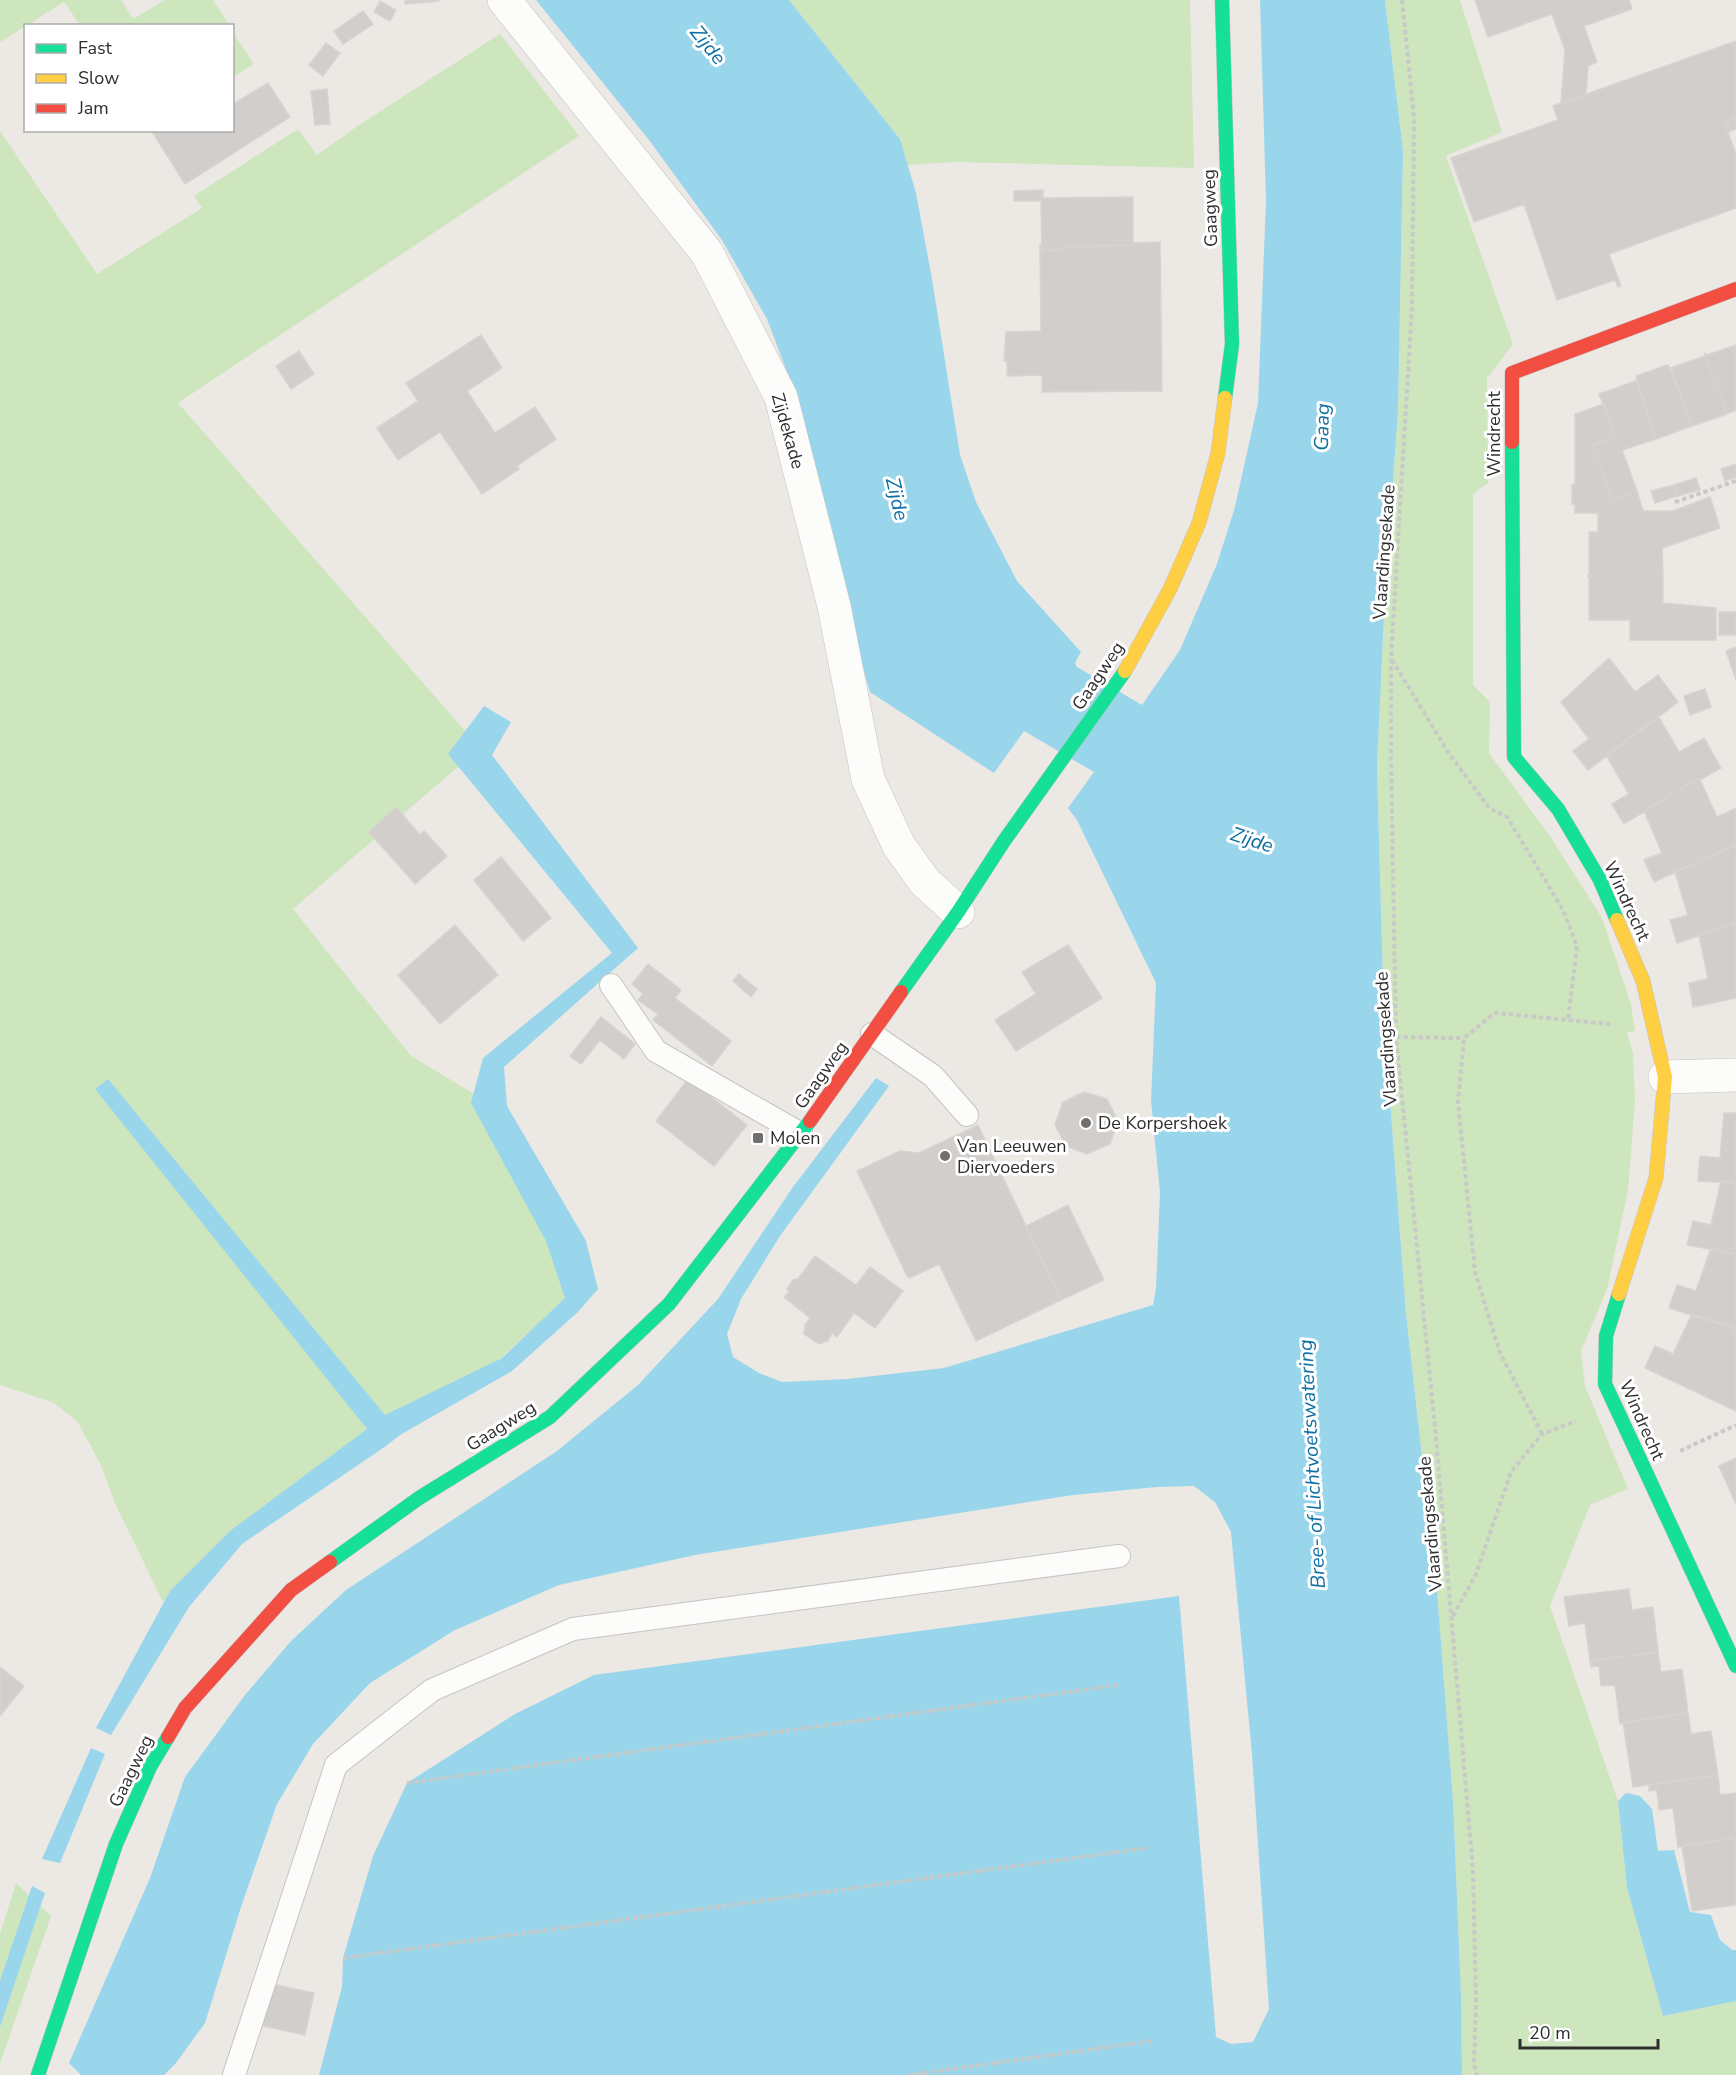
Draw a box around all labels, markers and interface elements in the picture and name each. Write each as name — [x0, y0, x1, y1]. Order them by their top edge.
water label: Zijde — [684, 20, 732, 71]
legend — [24, 24, 234, 132]
text: Fast — [78, 36, 113, 60]
text: Slow — [78, 66, 119, 90]
text: Jam — [77, 96, 109, 120]
street label: Gaagweg — [1197, 169, 1223, 247]
street label: Zijdekade — [766, 390, 810, 472]
street label: Windrecht — [1482, 391, 1506, 477]
water label: Gaag — [1308, 403, 1336, 451]
water label: Zijde — [879, 475, 915, 524]
street label: Vlaardingsekade — [1367, 484, 1401, 621]
street label: Gaagweg — [1066, 637, 1130, 715]
water label: Zijde — [1227, 820, 1277, 860]
street label: Windrecht — [1598, 857, 1656, 945]
street label: Vlaardingsekade — [1369, 971, 1403, 1108]
street label: Gaagweg — [789, 1036, 853, 1114]
place label: De Korpershoek — [1098, 1111, 1228, 1135]
marker: De Korpershoek — [1079, 1116, 1093, 1130]
place label: Molen — [770, 1126, 820, 1150]
marker: Molen — [751, 1131, 765, 1145]
place label: Van Leeuwen Diervoeders — [956, 1134, 1067, 1179]
marker: Van Leeuwen Diervoeders — [938, 1149, 952, 1163]
water label: Bree- of Lichtvoetswatering — [1292, 1339, 1332, 1589]
street label: Windrecht — [1614, 1376, 1671, 1465]
street label: Gaagweg — [462, 1395, 540, 1457]
street label: Vlaardingsekade — [1412, 1456, 1448, 1593]
street label: Gaagweg — [103, 1731, 159, 1811]
scale bar — [1520, 2012, 1658, 2050]
text: 20 m — [1529, 2021, 1571, 2045]

